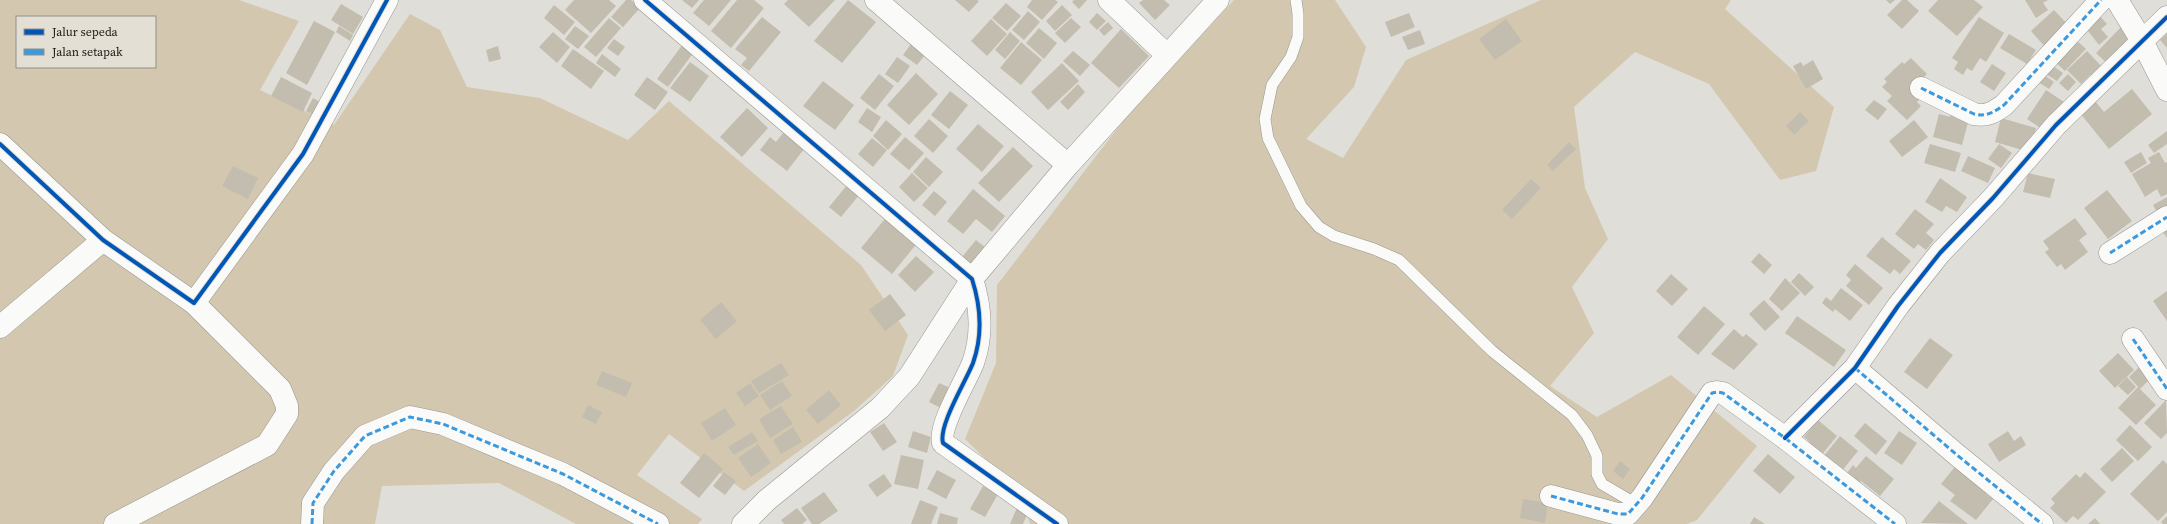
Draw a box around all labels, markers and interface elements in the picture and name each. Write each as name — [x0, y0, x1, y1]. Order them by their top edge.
legend — [16, 16, 156, 68]
text: Jalur sepeda — [51, 24, 119, 40]
text: Jalan setapak — [51, 44, 123, 60]

